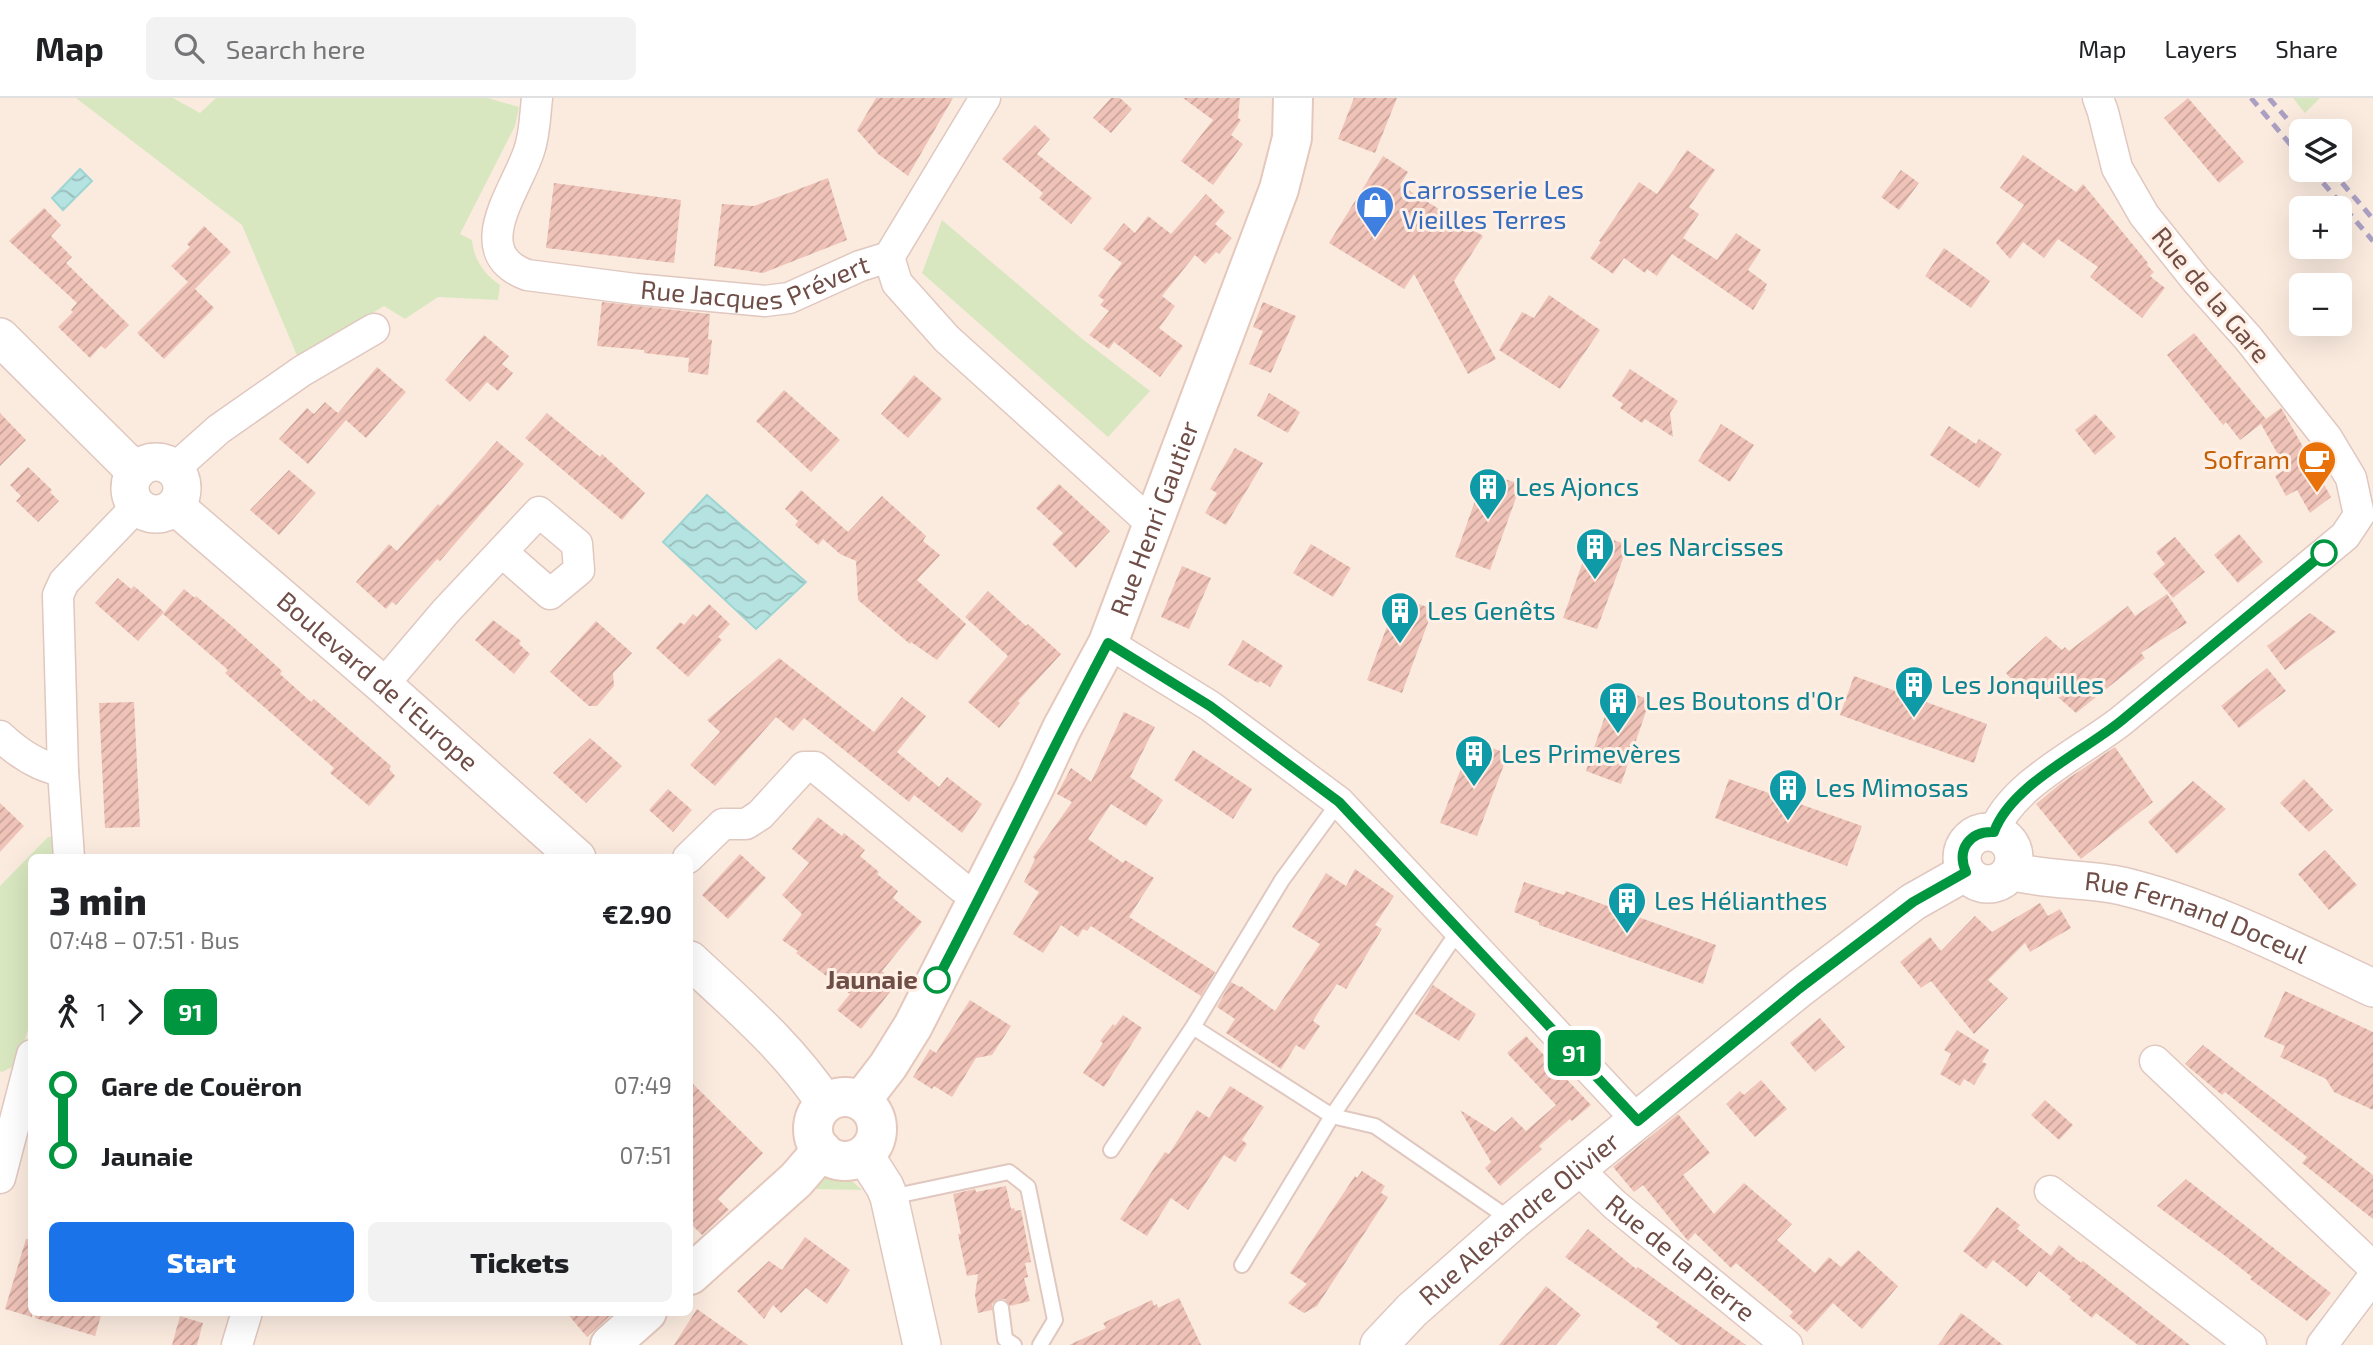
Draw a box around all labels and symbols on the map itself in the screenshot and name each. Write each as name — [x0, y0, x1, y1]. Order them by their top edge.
place label: Carrosserie Les Vieilles Terres — [1402, 173, 1584, 234]
shop icon: Carrosserie Les Vieilles Terres — [1354, 184, 1396, 239]
street label: Rue de la Gare — [2146, 220, 2278, 368]
street label: Rue Jacques Prévert — [639, 247, 873, 315]
street label: Rue Henri Gautier — [1103, 416, 1204, 620]
cafe icon: Sofram — [2296, 439, 2338, 494]
place label: Sofram — [2203, 443, 2290, 474]
building icon: Les Ajoncs — [1467, 466, 1509, 521]
place label: Les Ajoncs — [1515, 470, 1639, 501]
building icon: Les Narcisses — [1574, 526, 1616, 581]
place label: Les Narcisses — [1622, 530, 1784, 561]
unlabelled marker — [2311, 540, 2337, 566]
street label: Boulevard de l'Europe — [272, 584, 485, 777]
building icon: Les Genêts — [1379, 590, 1421, 645]
place label: Les Genêts — [1427, 594, 1556, 625]
building icon: Les Jonquilles — [1893, 664, 1935, 719]
place label: Les Jonquilles — [1941, 668, 2104, 699]
building icon: Les Boutons d'Or — [1597, 680, 1639, 735]
place label: Les Boutons d'Or — [1645, 684, 1844, 715]
building icon: Les Primevères — [1453, 733, 1495, 788]
place label: Les Primevères — [1501, 737, 1681, 768]
building icon: Les Mimosas — [1767, 767, 1809, 822]
place label: Les Mimosas — [1815, 771, 1969, 802]
street label: Rue Fernand Doceul — [2083, 864, 2314, 969]
building icon: Les Hélianthes — [1606, 880, 1648, 935]
place label: Les Hélianthes — [1654, 884, 1827, 915]
place label: Jaunaie — [826, 963, 918, 994]
marker: Jaunaie — [924, 967, 950, 993]
line badge: 91 — [1542, 1030, 1606, 1076]
street label: Rue Alexandre Olivier — [1412, 1124, 1625, 1311]
street label: Rue de la Pierre — [1600, 1187, 1762, 1327]

